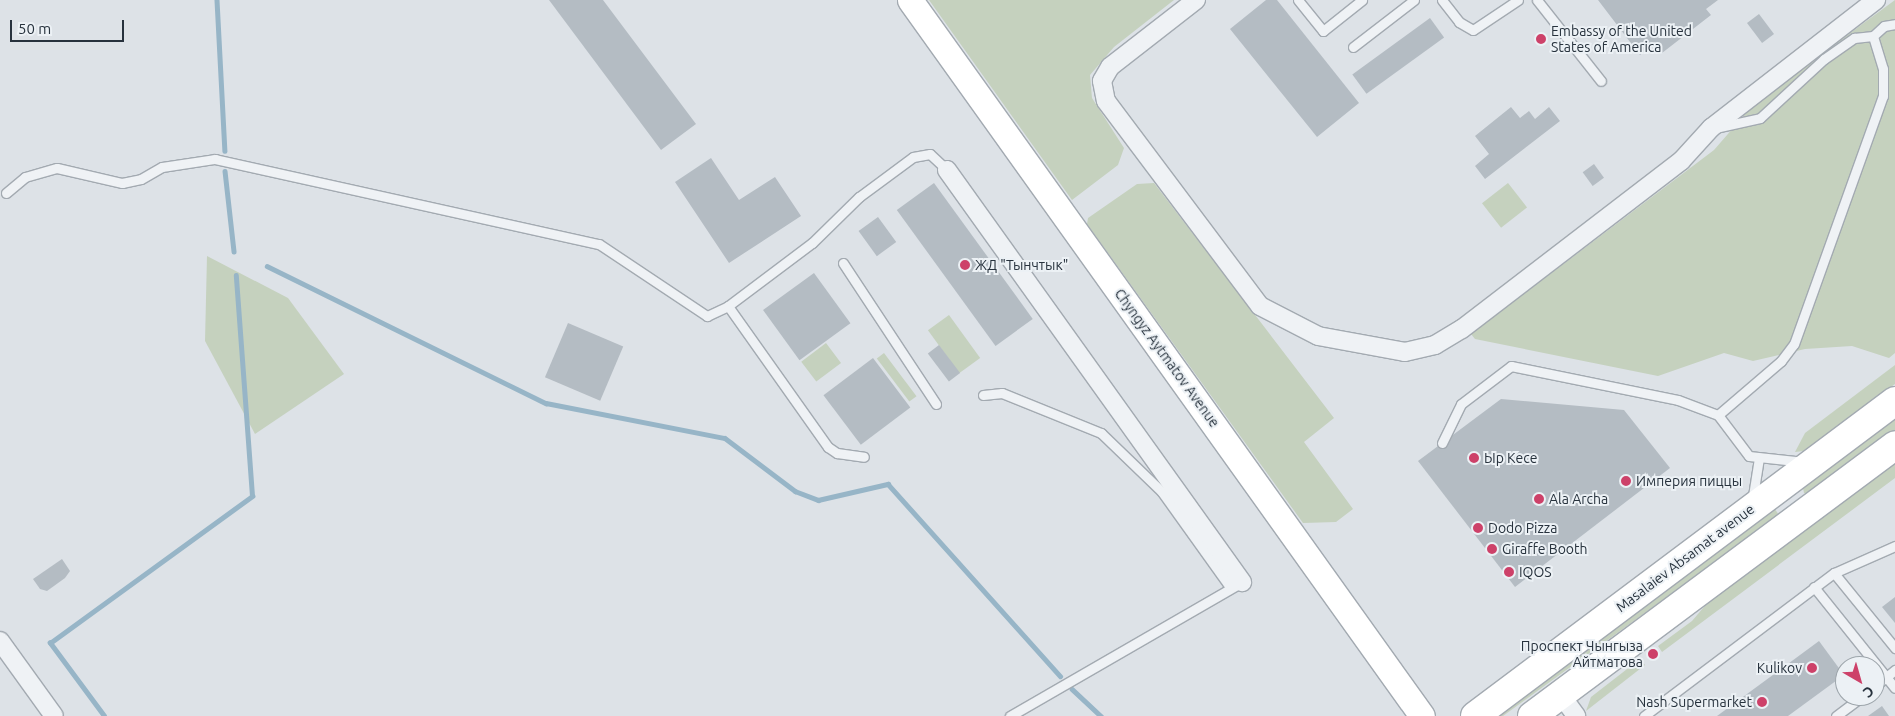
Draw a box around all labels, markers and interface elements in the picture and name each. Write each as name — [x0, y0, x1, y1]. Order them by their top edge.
scale bar — [12, 10, 126, 42]
text: 50 m — [18, 20, 51, 37]
place label: Embassy of the United States of America — [1551, 23, 1692, 56]
marker: Embassy of the United States of America — [1535, 33, 1547, 45]
place label: ЖД "Тынчтык" — [975, 257, 1068, 273]
marker: ЖД "Тынчтык" — [959, 259, 971, 271]
street label: Chyngyz Aytmatov Avenue — [1111, 286, 1223, 430]
place label: Ыр Кесе — [1484, 450, 1537, 466]
marker: Ыр Кесе — [1468, 452, 1480, 464]
place label: Империя пиццы — [1636, 473, 1742, 489]
marker: Империя пиццы — [1620, 475, 1632, 487]
place label: Ala Archa — [1549, 491, 1608, 507]
marker: Ala Archa — [1533, 493, 1545, 505]
street label: Masalaiev Absamat avenue — [1613, 501, 1757, 615]
place label: Dodo Pizza — [1488, 520, 1557, 536]
marker: Dodo Pizza — [1472, 522, 1484, 534]
place label: Giraffe Booth — [1502, 541, 1588, 557]
marker: Giraffe Booth — [1486, 543, 1498, 555]
place label: IQOS — [1519, 564, 1552, 580]
marker: IQOS — [1503, 566, 1515, 578]
place label: Проспект Чынгыза Айтматова — [1521, 638, 1643, 670]
marker: Проспект Чынгыза Айтматова — [1647, 648, 1659, 660]
north arrow — [1835, 656, 1885, 706]
place label: Kulikov — [1757, 660, 1802, 676]
marker: Kulikov — [1806, 662, 1818, 674]
text: С — [1860, 683, 1877, 701]
place label: Nash Supermarket — [1636, 694, 1752, 710]
marker: Nash Supermarket — [1756, 696, 1768, 708]

